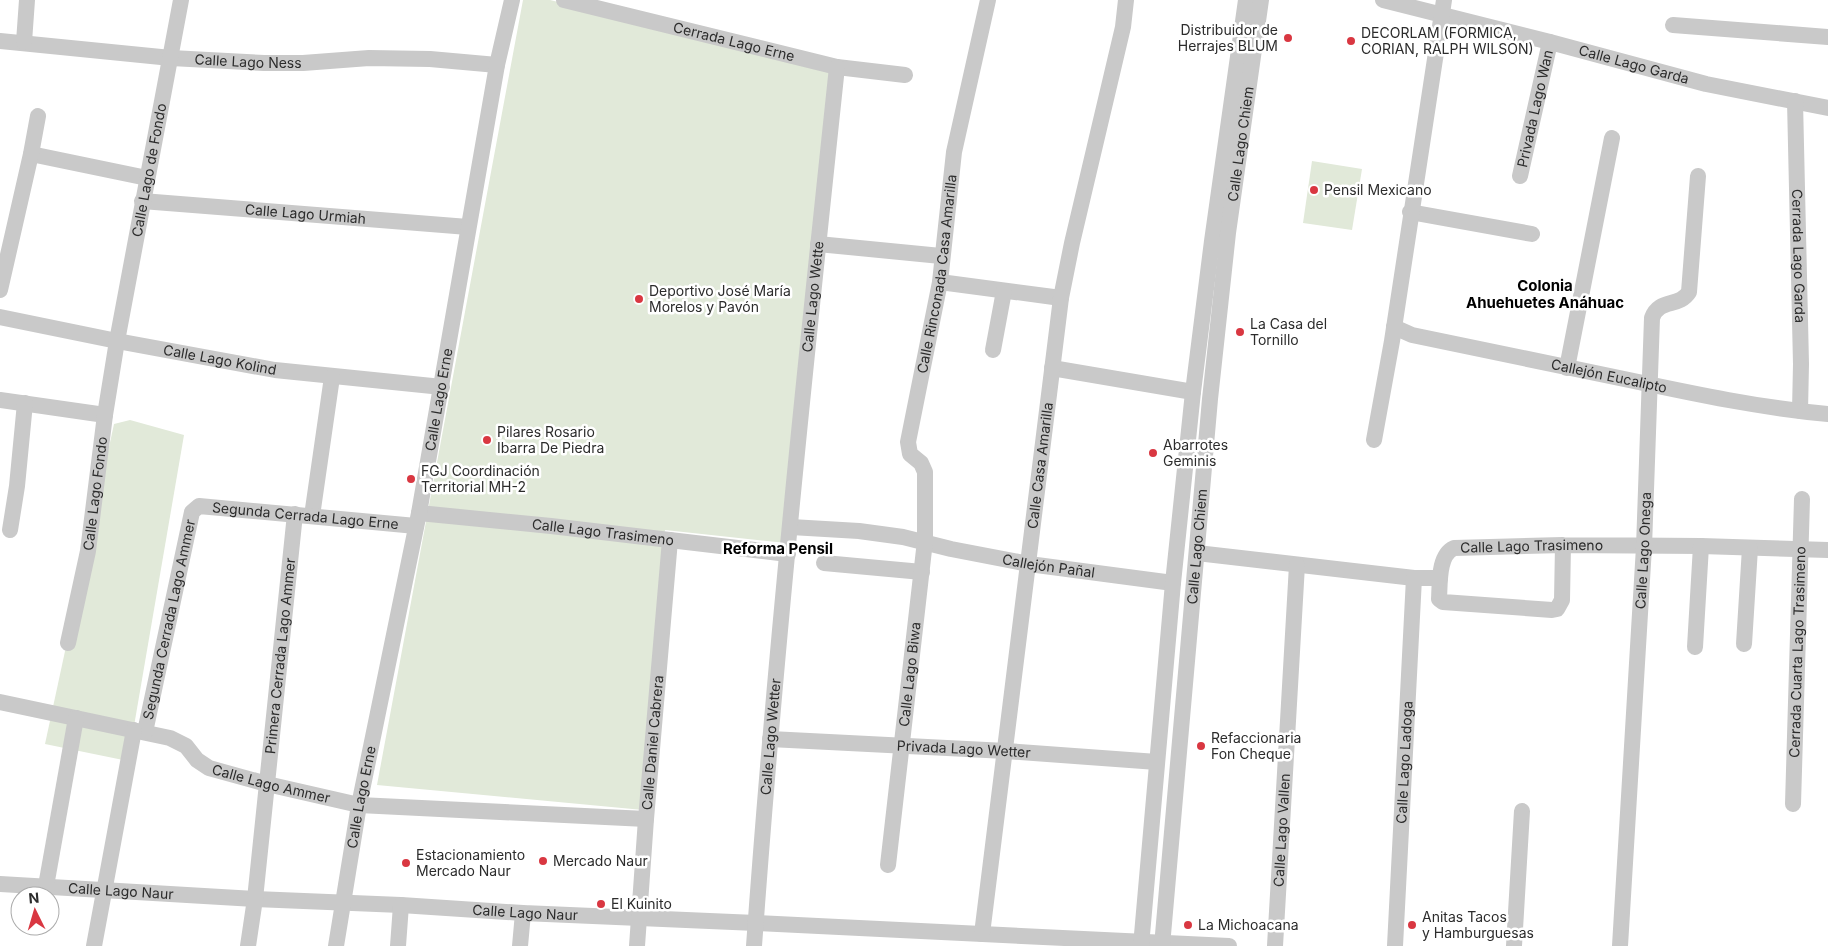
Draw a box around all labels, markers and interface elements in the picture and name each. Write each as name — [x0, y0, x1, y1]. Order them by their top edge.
street label: Cerrada Lago Erne — [672, 18, 797, 64]
place label: Distribuidor de Herrajes BLUM — [1178, 21, 1278, 54]
place label: DECORLAM (FORMICA, CORIAN, RALPH WILSON) — [1361, 24, 1534, 57]
marker: Distribuidor de Herrajes BLUM — [1282, 32, 1294, 44]
marker: DECORLAM (FORMICA, CORIAN, RALPH WILSON) — [1345, 35, 1357, 47]
street label: Calle Lago Garda — [1577, 41, 1691, 87]
street label: Privada Lago Wan — [1513, 48, 1556, 169]
street label: Calle Lago Ness — [194, 50, 302, 71]
street label: Calle Lago Chiem — [1224, 85, 1257, 203]
street label: Calle Lago de Fondo — [128, 102, 169, 238]
street label: Calle Rinconada Casa Amarilla — [913, 174, 960, 375]
place label: Pensil Mexicano — [1324, 181, 1432, 198]
marker: Pensil Mexicano — [1308, 184, 1320, 196]
street label: Cerrada Lago Garda — [1789, 189, 1809, 323]
street label: Calle Lago Urmiah — [244, 200, 367, 227]
street label: Calle Lago Wette — [798, 240, 827, 353]
district label: Colonia Ahuehuetes Anáhuac — [1466, 276, 1624, 312]
place label: Deportivo José María Morelos y Pavón — [649, 282, 791, 315]
marker: Deportivo José María Morelos y Pavón — [633, 293, 645, 305]
place label: La Casa del Tornillo — [1250, 315, 1327, 348]
marker: La Casa del Tornillo — [1234, 326, 1246, 338]
street label: Calle Lago Kolind — [162, 341, 278, 378]
street label: Calle Lago Erne — [421, 347, 456, 452]
street label: Callejón Eucalipto — [1550, 355, 1669, 396]
street label: Calle Casa Amarilla — [1023, 401, 1056, 530]
place label: Pilares Rosario Ibarra De Piedra — [497, 423, 604, 456]
marker: Pilares Rosario Ibarra De Piedra — [481, 434, 493, 446]
street label: Calle Lago Fondo — [79, 435, 110, 552]
place label: Abarrotes Geminis — [1163, 436, 1228, 469]
marker: Abarrotes Geminis — [1147, 447, 1159, 459]
place label: FGJ Coordinación Territorial MH-2 — [421, 462, 540, 495]
marker: FGJ Coordinación Territorial MH-2 — [405, 473, 417, 485]
street label: Calle Lago Chiem — [1183, 488, 1210, 605]
street label: Calle Lago Onega — [1631, 492, 1654, 610]
street label: Segunda Cerrada Lago Erne — [211, 498, 399, 532]
street label: Calle Lago Trasimeno — [531, 515, 675, 548]
street label: Segunda Cerrada Lago Ammer — [139, 518, 198, 721]
street label: Calle Lago Trasimeno — [1460, 536, 1603, 556]
district label: Reforma Pensil — [723, 539, 833, 558]
street label: Cerrada Cuarta Lago Trasimeno — [1785, 546, 1809, 758]
street label: Callejón Pañal — [1001, 550, 1096, 581]
street label: Primera Cerrada Lago Ammer — [261, 557, 298, 755]
street label: Calle Lago Biwa — [895, 621, 924, 728]
street label: Calle Daniel Cabrera — [638, 674, 666, 811]
street label: Calle Lago Wetter — [757, 677, 784, 796]
street label: Calle Lago Ladoga — [1392, 700, 1416, 824]
place label: Refaccionaria Fon Cheque — [1211, 729, 1301, 762]
street label: Privada Lago Wetter — [896, 736, 1031, 761]
marker: Refaccionaria Fon Cheque — [1195, 740, 1207, 752]
street label: Calle Lago Erne — [343, 744, 379, 850]
street label: Calle Lago Ammer — [210, 760, 332, 806]
street label: Calle Lago Vallen — [1269, 773, 1293, 887]
place label: Estacionamiento Mercado Naur — [416, 846, 525, 879]
place label: Mercado Naur — [553, 852, 648, 869]
marker: Mercado Naur — [537, 855, 549, 867]
marker: Estacionamiento Mercado Naur — [400, 857, 412, 869]
street label: Calle Lago Naur — [68, 879, 174, 902]
north arrow — [10, 886, 60, 936]
text: N — [28, 889, 40, 906]
place label: El Kuinito — [611, 895, 672, 912]
marker: El Kuinito — [595, 898, 607, 910]
street label: Calle Lago Naur — [472, 901, 578, 923]
place label: Anitas Tacos y Hamburguesas — [1422, 908, 1534, 941]
place label: La Michoacana — [1198, 916, 1299, 933]
marker: La Michoacana — [1182, 919, 1194, 931]
marker: Anitas Tacos y Hamburguesas — [1406, 919, 1418, 931]

